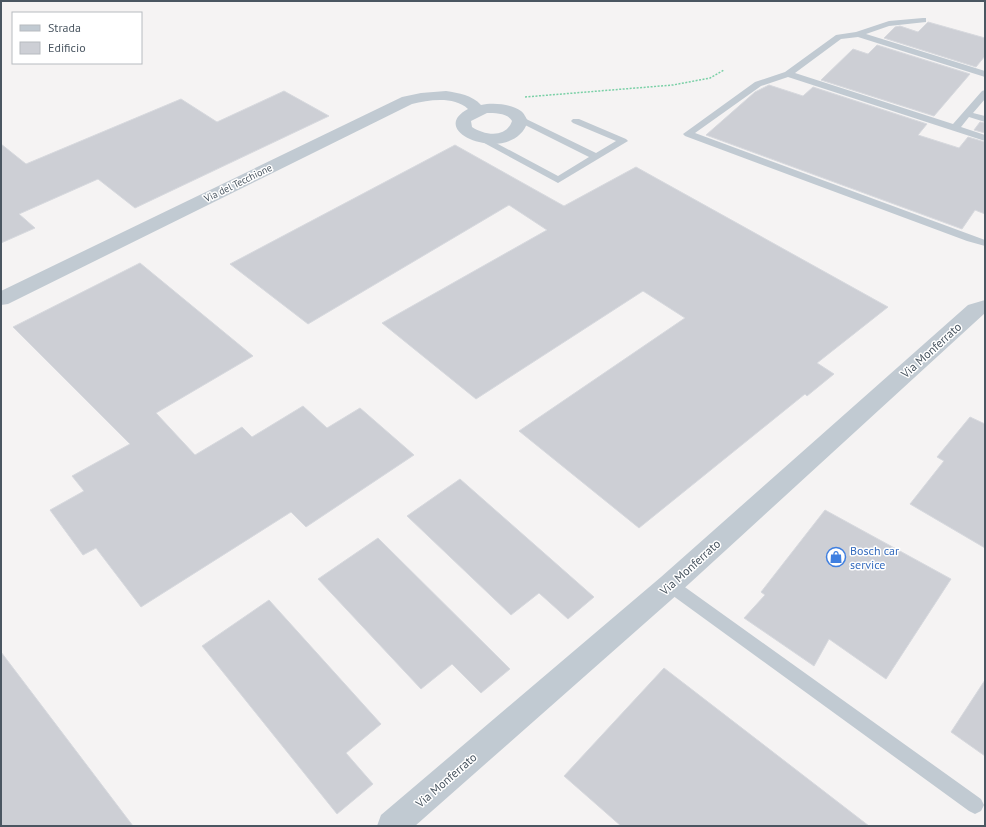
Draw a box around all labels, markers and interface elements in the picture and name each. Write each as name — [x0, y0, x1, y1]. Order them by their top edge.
legend — [12, 12, 142, 64]
text: Strada — [48, 20, 81, 35]
text: Edificio — [48, 40, 86, 55]
street label: Via del Tecchione — [201, 161, 274, 205]
street label: Via Monferrato — [897, 319, 964, 382]
street label: Via Monferrato — [656, 536, 723, 599]
place label: Bosch car service — [850, 543, 899, 572]
shop icon: Bosch car service — [825, 546, 847, 568]
street label: Via Monferrato — [412, 749, 480, 811]

